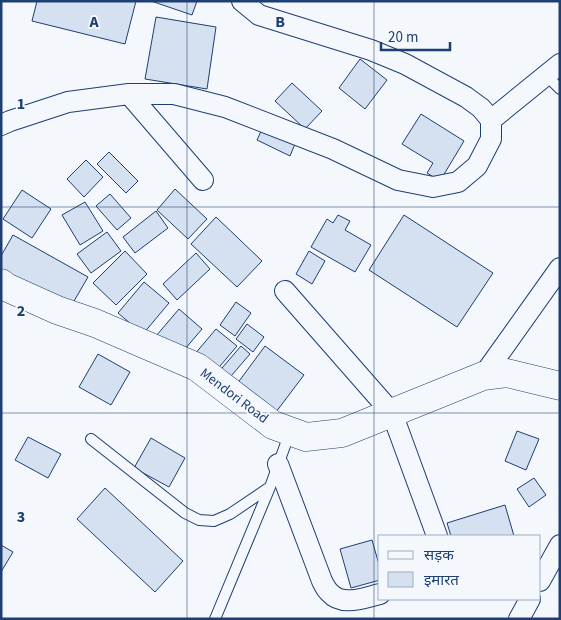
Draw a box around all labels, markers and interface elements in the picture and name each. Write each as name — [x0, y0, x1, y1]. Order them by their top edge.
text: A — [88, 11, 99, 33]
text: B — [275, 11, 285, 33]
scale bar — [381, 20, 450, 52]
text: 20 m — [388, 27, 418, 48]
text: 1 — [17, 93, 25, 115]
text: 2 — [17, 300, 25, 322]
street label: Mendori Road — [196, 364, 272, 428]
text: 3 — [17, 506, 25, 528]
legend — [378, 535, 541, 600]
text: सड़क — [424, 545, 454, 566]
text: इमारत — [424, 570, 459, 591]

